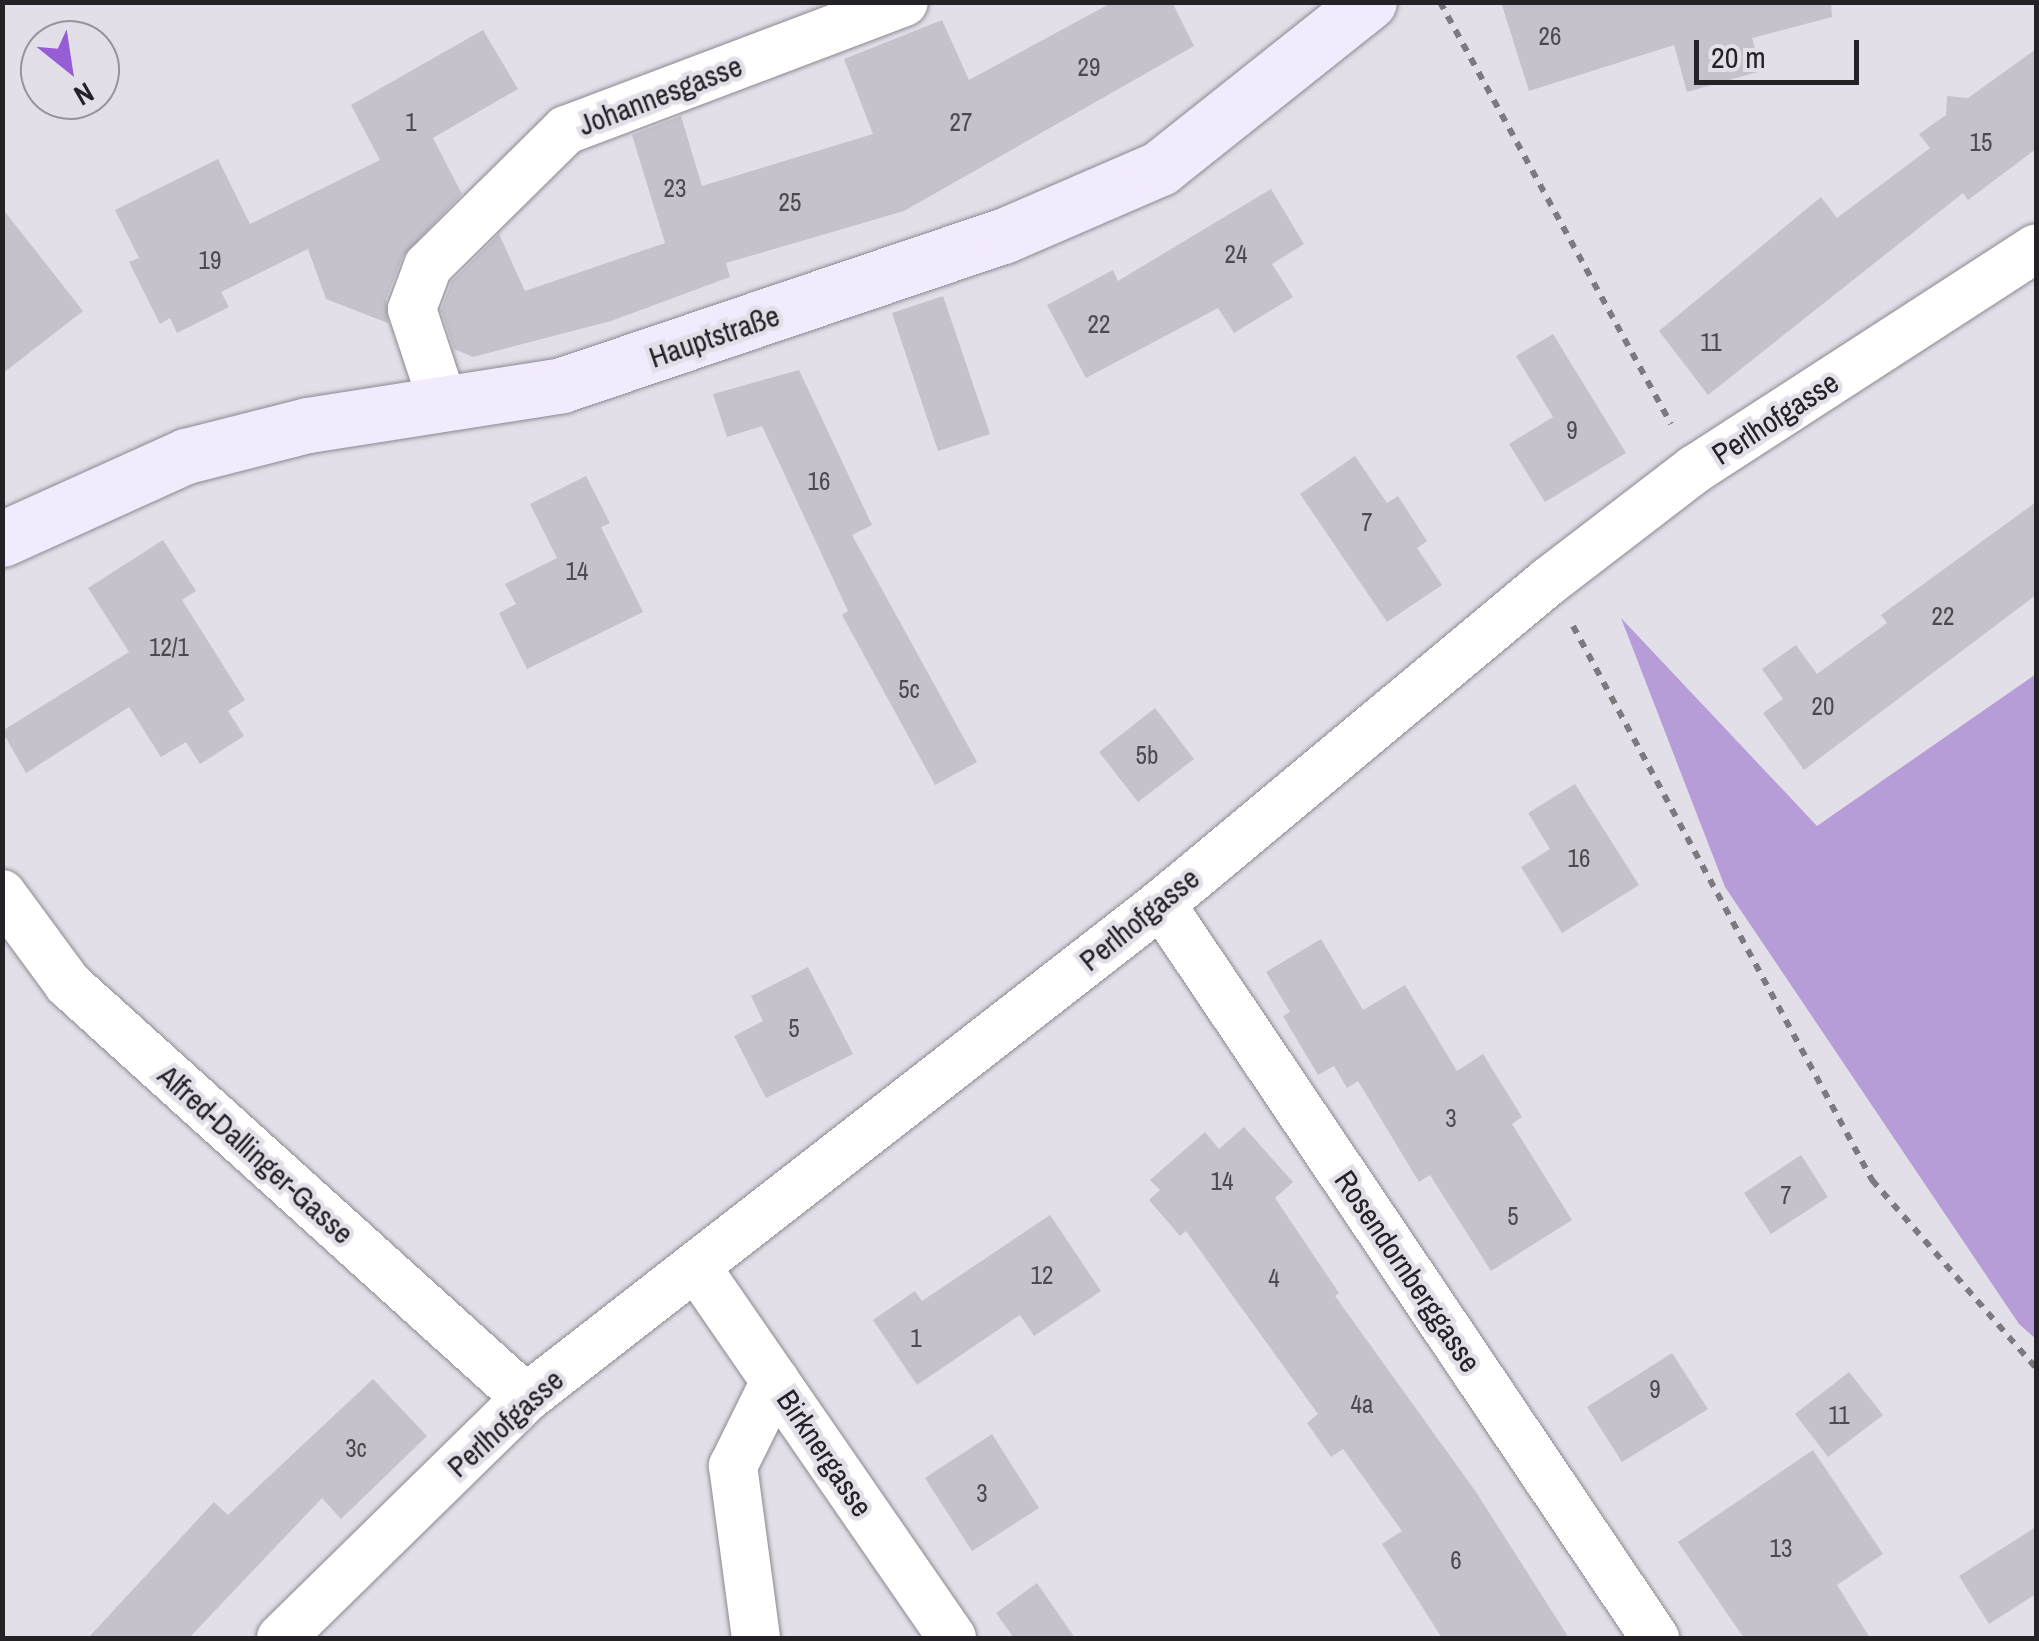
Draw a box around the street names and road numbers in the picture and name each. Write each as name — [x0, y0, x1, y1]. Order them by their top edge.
street label: Johannesgasse — [573, 47, 747, 143]
street label: Hauptstraße — [644, 297, 784, 375]
street label: Perlhofgasse — [1705, 364, 1845, 472]
street label: Perlhofgasse — [1072, 860, 1206, 978]
street label: Alfred-Dallinger-Gasse — [151, 1057, 361, 1251]
street label: Rosendornberggasse — [1327, 1163, 1489, 1379]
street label: Perlhofgasse — [440, 1362, 570, 1484]
street label: Birknergasse — [770, 1383, 880, 1523]

